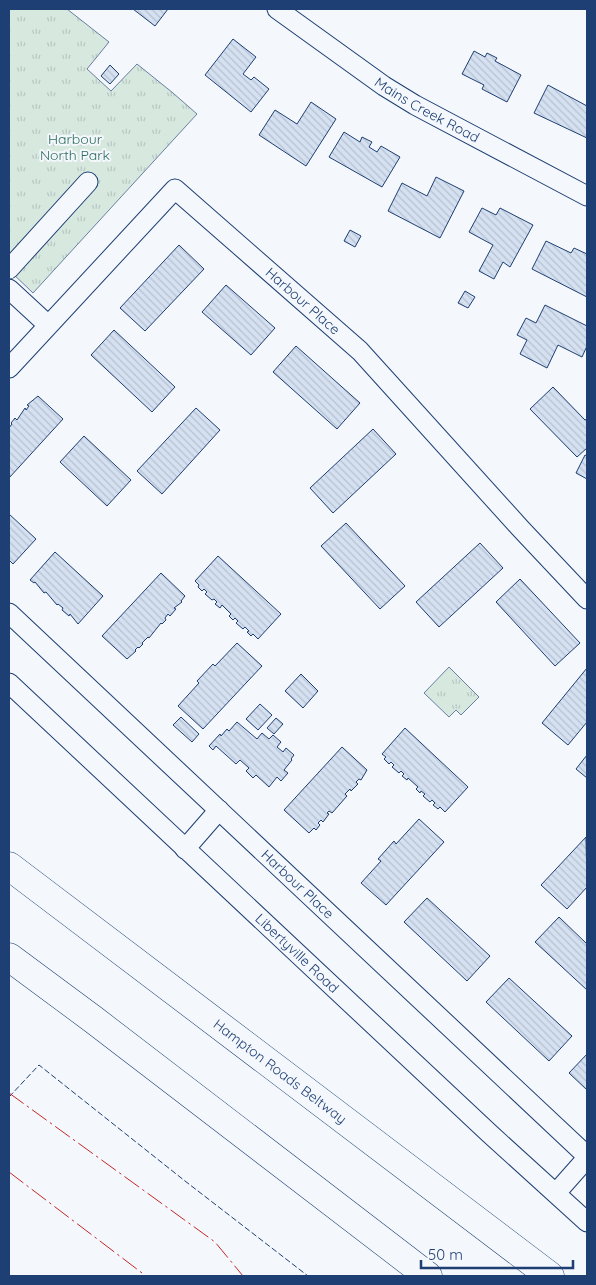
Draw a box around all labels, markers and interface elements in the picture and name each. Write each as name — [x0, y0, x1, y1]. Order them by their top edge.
street label: Mains Creek Road — [371, 73, 483, 146]
park label: Harbour North Park — [40, 130, 110, 164]
street label: Harbour Place — [262, 263, 344, 338]
street label: Harbour Place — [257, 846, 338, 923]
street label: Libertyville Road — [252, 910, 343, 997]
street label: Hampton Roads Beltway — [210, 1015, 350, 1128]
scale bar — [421, 1238, 574, 1270]
text: 50 m — [428, 1245, 463, 1264]

